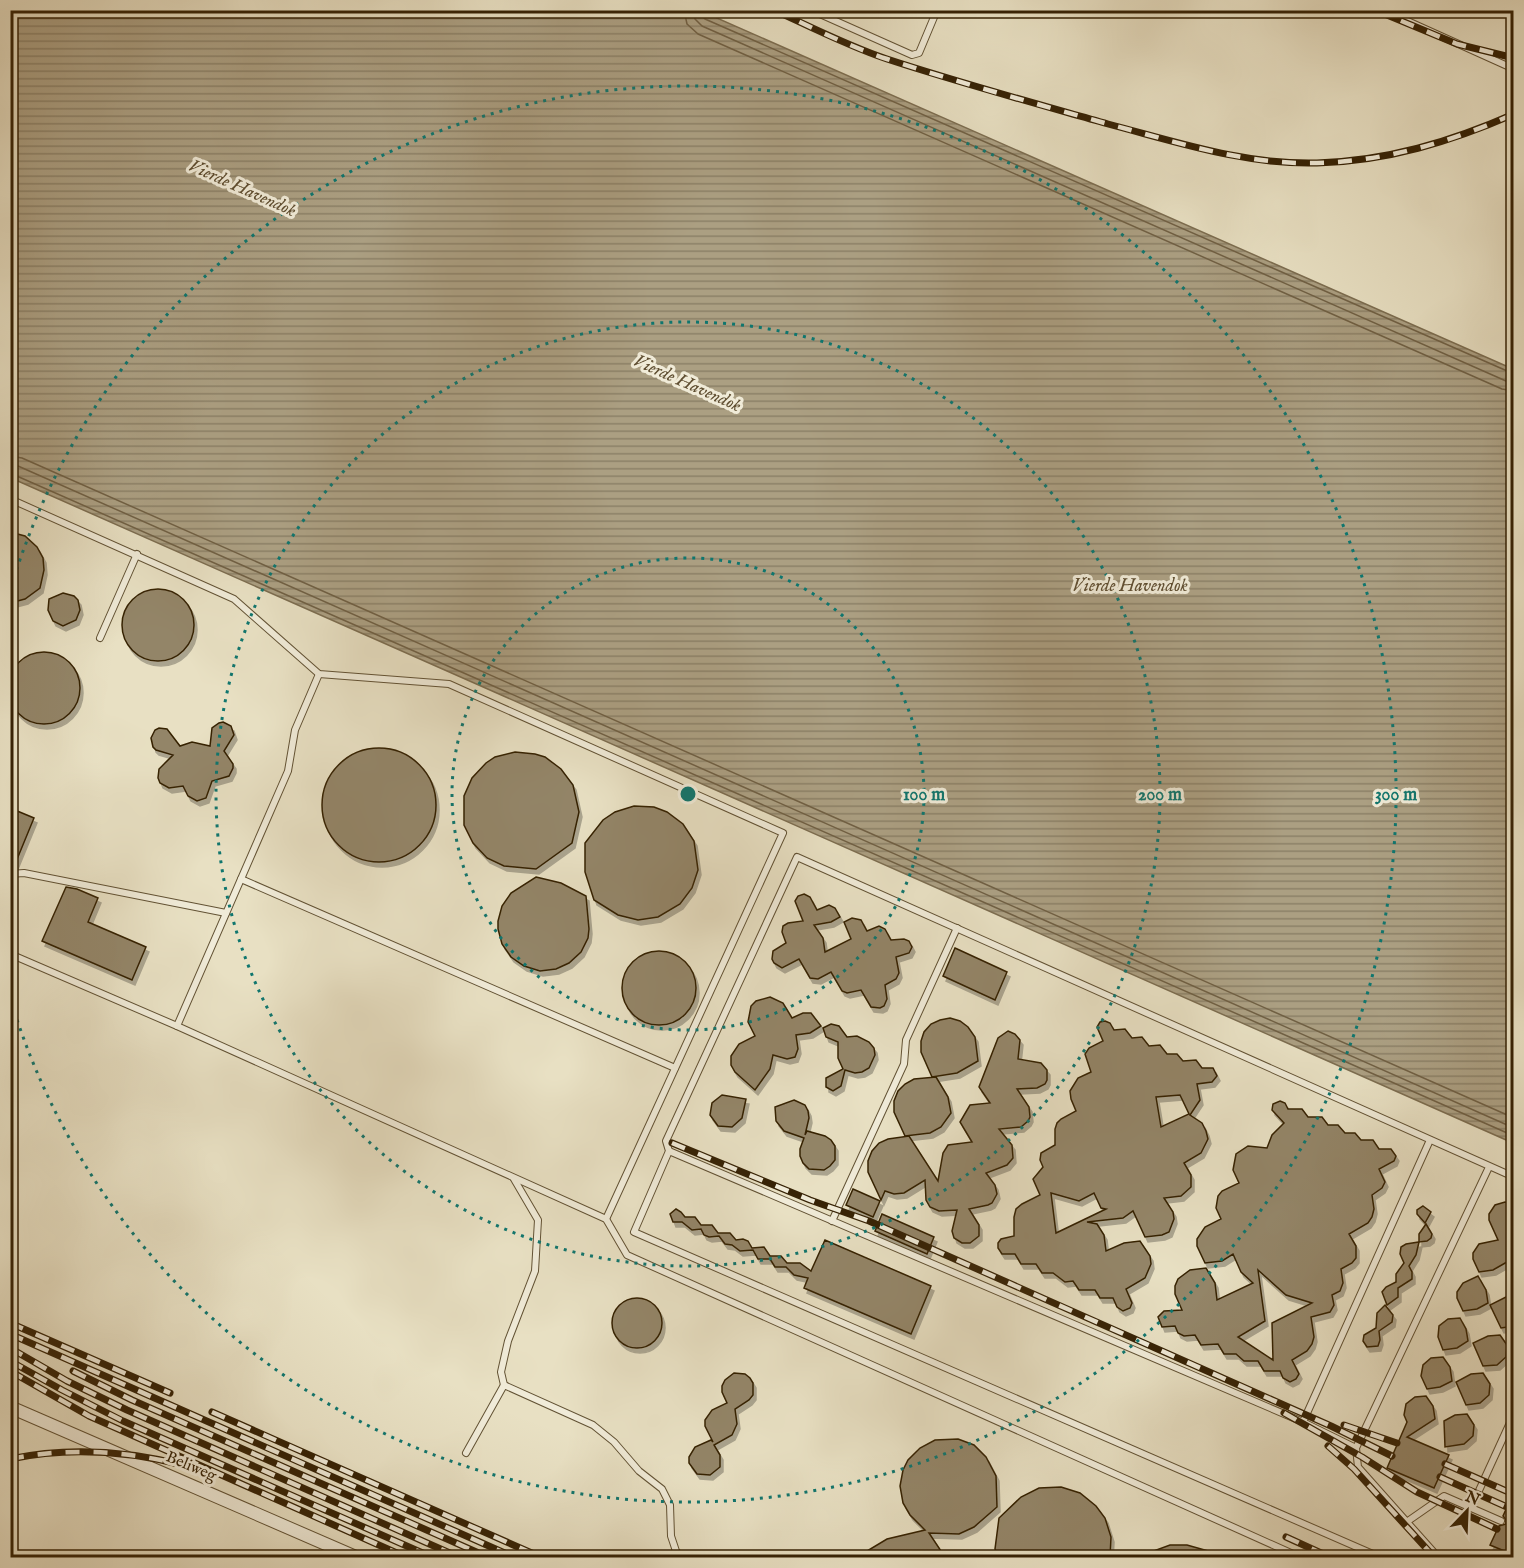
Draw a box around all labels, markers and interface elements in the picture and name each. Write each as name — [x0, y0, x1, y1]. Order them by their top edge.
water label: Vierde Havendok — [185, 155, 299, 223]
water label: Vierde Havendok — [630, 350, 744, 418]
water label: Vierde Havendok — [1072, 575, 1188, 598]
centre of rings — [678, 784, 698, 804]
text: 100 m — [903, 784, 945, 807]
text: 200 m — [1138, 784, 1182, 807]
text: 300 m — [1375, 784, 1417, 807]
street label: Beliweg — [163, 1447, 220, 1487]
north arrow — [1437, 1481, 1497, 1541]
text: N — [1461, 1487, 1483, 1511]

